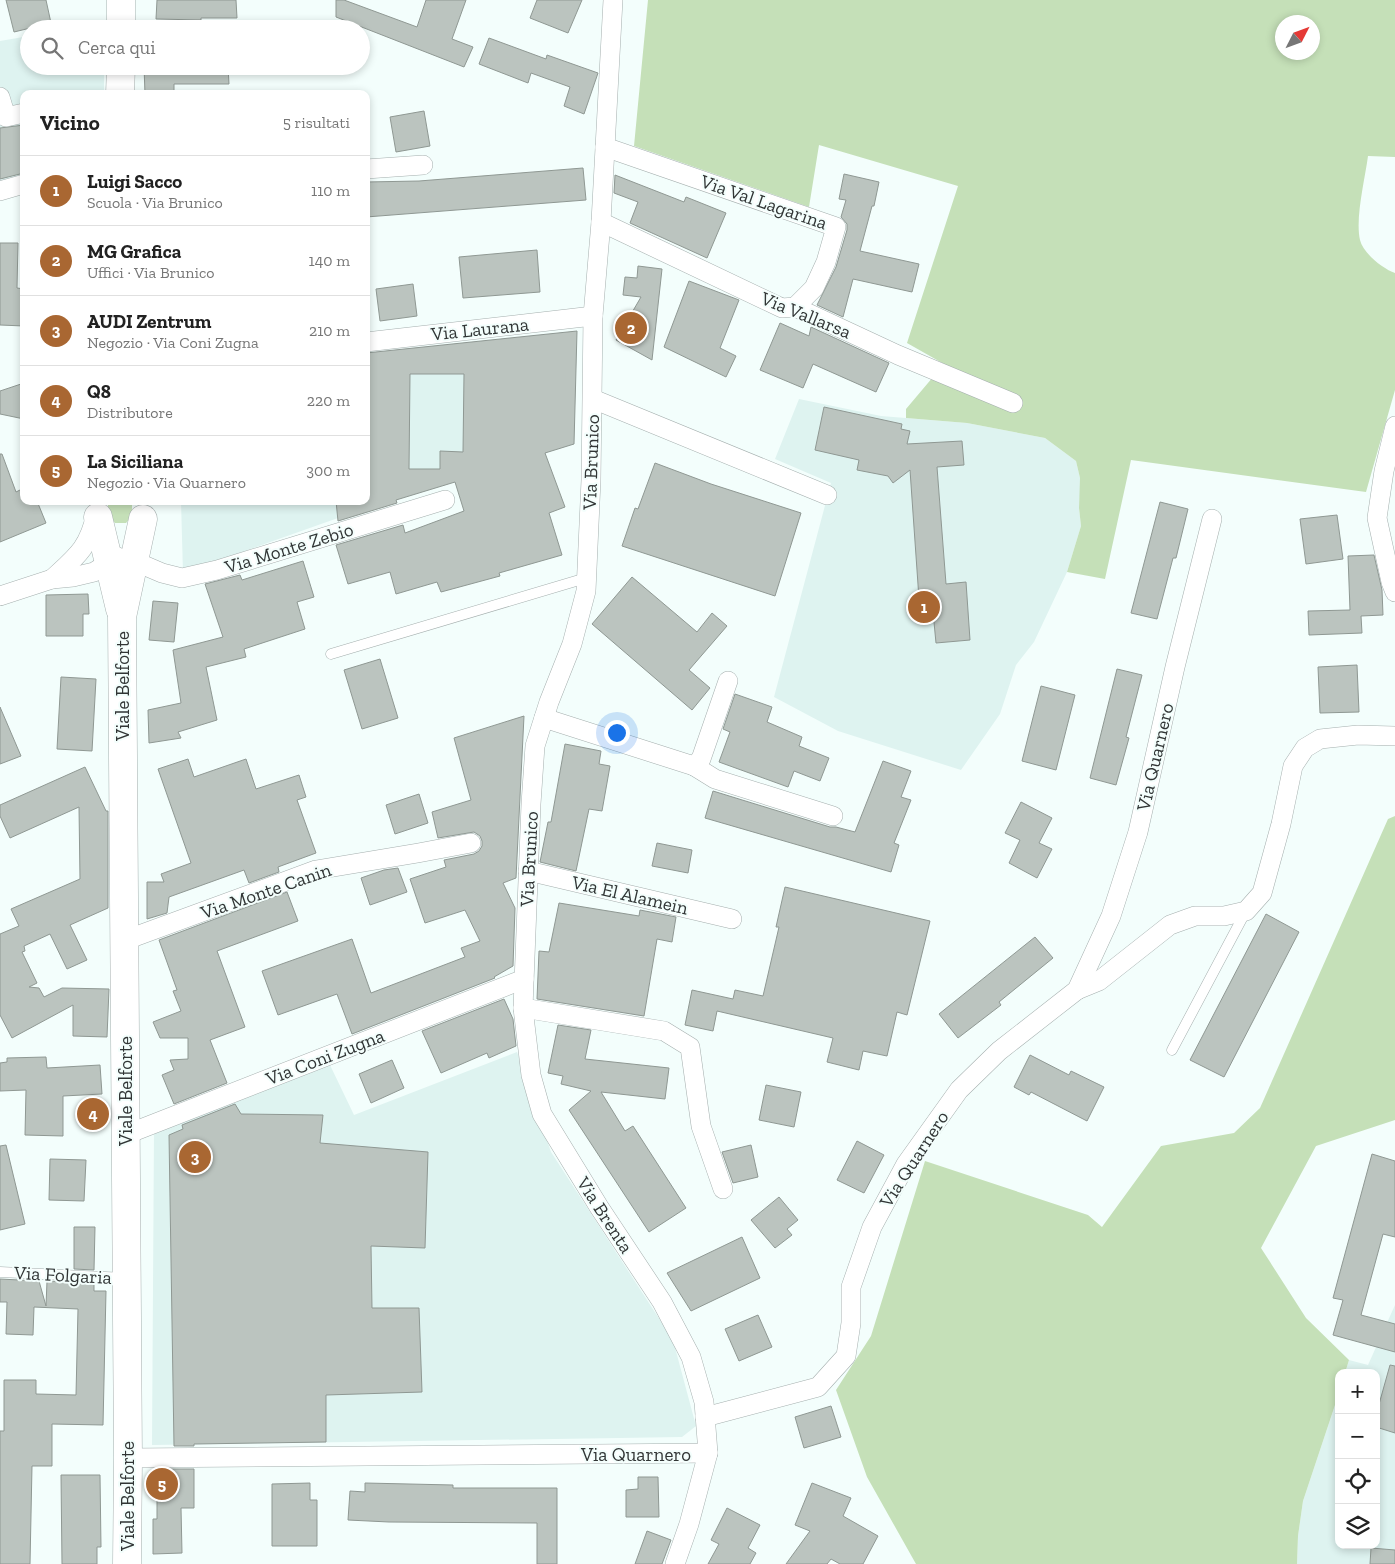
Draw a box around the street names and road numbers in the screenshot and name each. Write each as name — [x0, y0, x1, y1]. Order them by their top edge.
street label: Via Val Lagarina — [697, 169, 830, 234]
street label: Via Vallarsa — [757, 286, 854, 343]
street label: Via Laurana — [429, 312, 530, 346]
street label: Via Brunico — [578, 414, 604, 511]
street label: Via Monte Zebio — [221, 517, 356, 579]
street label: Viale Belforte — [111, 631, 134, 742]
street label: Via Quarnero — [1131, 701, 1179, 814]
street label: Via Brunico — [515, 810, 543, 908]
street label: Via Monte Canin — [197, 858, 334, 924]
street label: Via El Alamein — [569, 870, 691, 920]
street label: Via Coni Zugna — [262, 1024, 388, 1091]
street label: Viale Belforte — [114, 1036, 137, 1147]
street label: Via Quarnero — [874, 1106, 954, 1212]
street label: Via Brenta — [571, 1172, 638, 1257]
street label: Via Folgaria — [13, 1261, 112, 1289]
street label: Viale Belforte — [116, 1441, 139, 1552]
street label: Via Quarnero — [580, 1443, 691, 1466]

